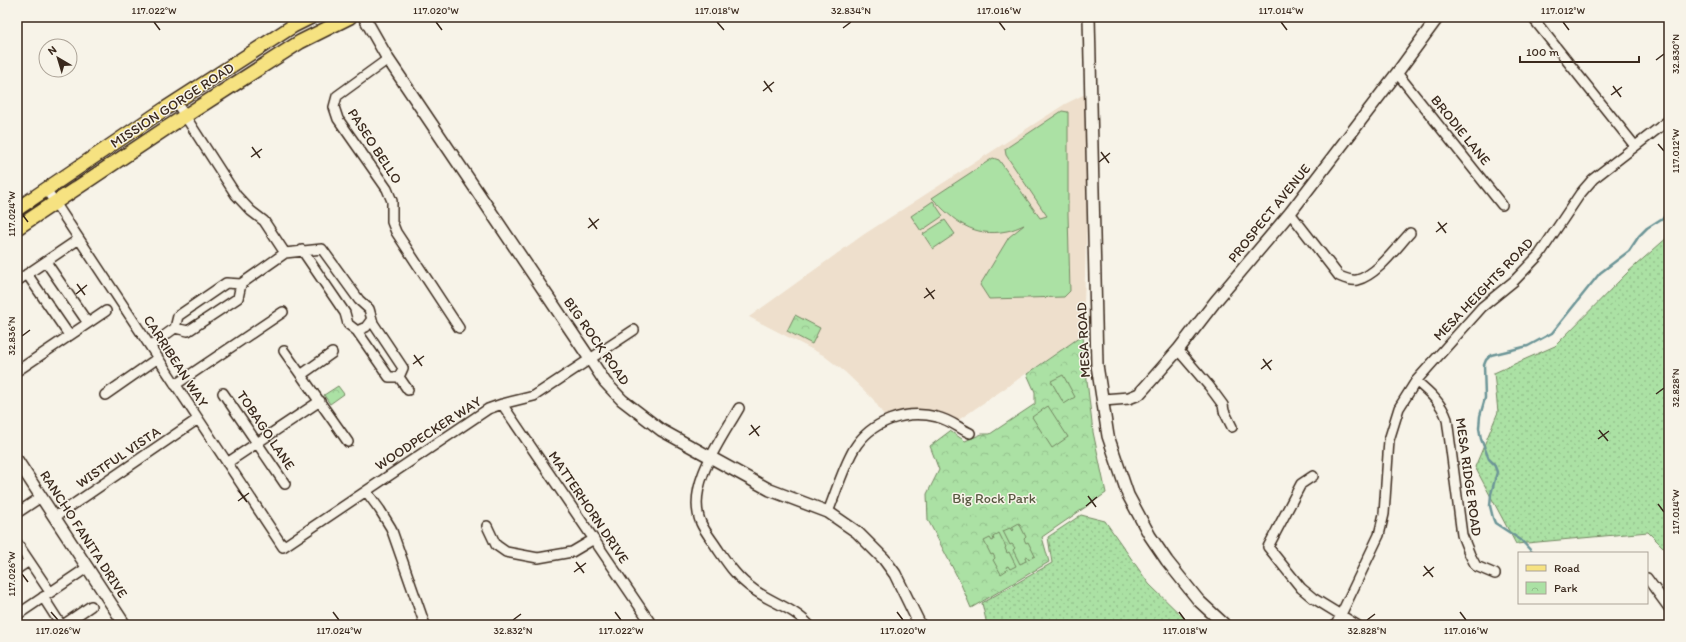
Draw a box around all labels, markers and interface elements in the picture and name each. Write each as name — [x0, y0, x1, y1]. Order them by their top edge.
text: 117.022°W — [132, 4, 177, 17]
text: 117.020°W — [413, 4, 459, 17]
text: 117.018°W — [695, 4, 740, 17]
text: 32.834°N — [831, 4, 871, 17]
text: 117.016°W — [977, 4, 1022, 17]
text: 117.014°W — [1258, 4, 1304, 17]
text: 117.012°W — [1541, 4, 1586, 17]
text: 32.830°N — [1669, 34, 1682, 74]
north arrow — [38, 38, 78, 78]
scale bar — [1520, 38, 1639, 64]
text: N — [45, 43, 59, 58]
text: 100 m — [1526, 45, 1559, 59]
street label: MISSION GORGE ROAD — [107, 59, 237, 152]
street label: BRODIE LANE — [1427, 92, 1494, 169]
street label: PASEO BELLO — [344, 105, 405, 187]
text: 117.012°W — [1669, 128, 1682, 173]
street label: PROSPECT AVENUE — [1224, 160, 1315, 266]
text: 117.024°W — [5, 191, 18, 237]
street label: MESA HEIGHTS ROAD — [1430, 234, 1537, 344]
street label: BIG ROCK ROAD — [560, 294, 633, 389]
street label: MESA ROAD — [1073, 302, 1094, 378]
street label: CARRIBEAN WAY — [140, 312, 212, 410]
text: 32.836°N — [5, 316, 18, 356]
text: 32.828°N — [1669, 368, 1682, 408]
street label: TOBAGO LANE — [233, 387, 298, 473]
street label: WOODPECKER WAY — [372, 393, 485, 474]
street label: MESA RIDGE ROAD — [1452, 417, 1485, 537]
street label: WISTFUL VISTA — [73, 423, 164, 492]
street label: MATTERHORN DRIVE — [545, 448, 633, 567]
street label: RANCHO FANITA DRIVE — [36, 467, 131, 601]
text: 117.014°W — [1669, 489, 1682, 535]
park label: Big Rock Park — [952, 490, 1036, 507]
text: 117.026°W — [5, 551, 18, 596]
legend — [1518, 552, 1648, 604]
text: Road — [1554, 561, 1580, 575]
text: Park — [1554, 581, 1578, 595]
text: 117.026°W — [36, 624, 81, 637]
text: 117.024°W — [316, 624, 362, 637]
text: 32.832°N — [493, 624, 533, 637]
text: 117.022°W — [599, 624, 644, 637]
text: 117.020°W — [880, 624, 926, 637]
text: 117.018°W — [1163, 624, 1208, 637]
text: 32.828°N — [1347, 624, 1387, 637]
text: 117.016°W — [1444, 624, 1489, 637]

